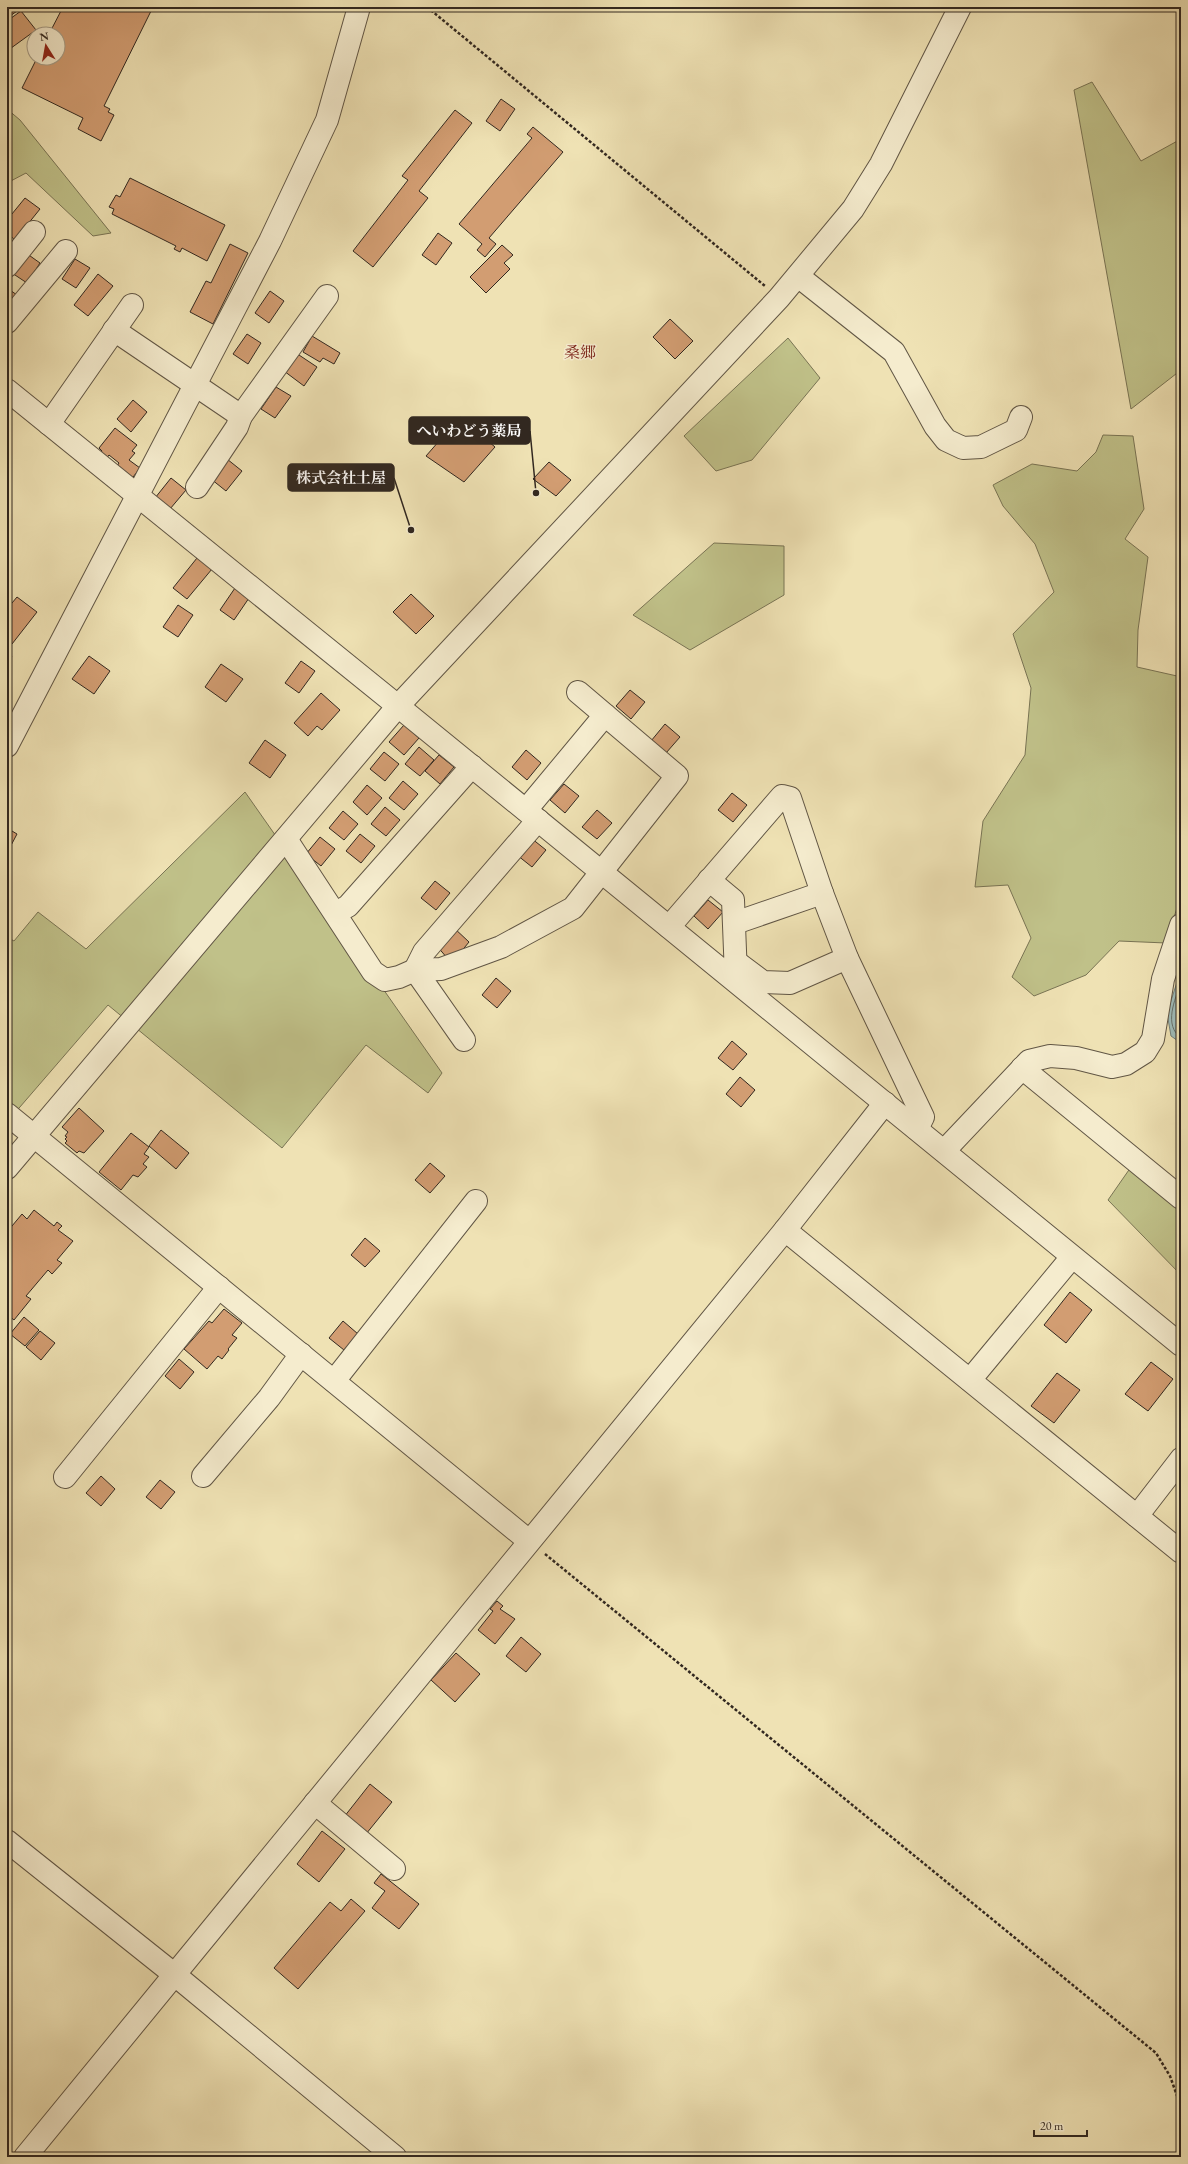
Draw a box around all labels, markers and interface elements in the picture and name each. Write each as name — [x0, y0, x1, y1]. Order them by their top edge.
north arrow — [26, 26, 66, 66]
text: N — [38, 28, 50, 44]
district label: 桑郷 — [564, 342, 596, 363]
callout: へいわどう薬局 — [409, 417, 530, 444]
text: へいわどう薬局 — [416, 421, 522, 440]
callout: 株式会社土屋 — [288, 464, 394, 491]
text: 株式会社土屋 — [296, 468, 386, 487]
scale bar — [1034, 2112, 1087, 2138]
text: 20 m — [1040, 2118, 1064, 2134]

